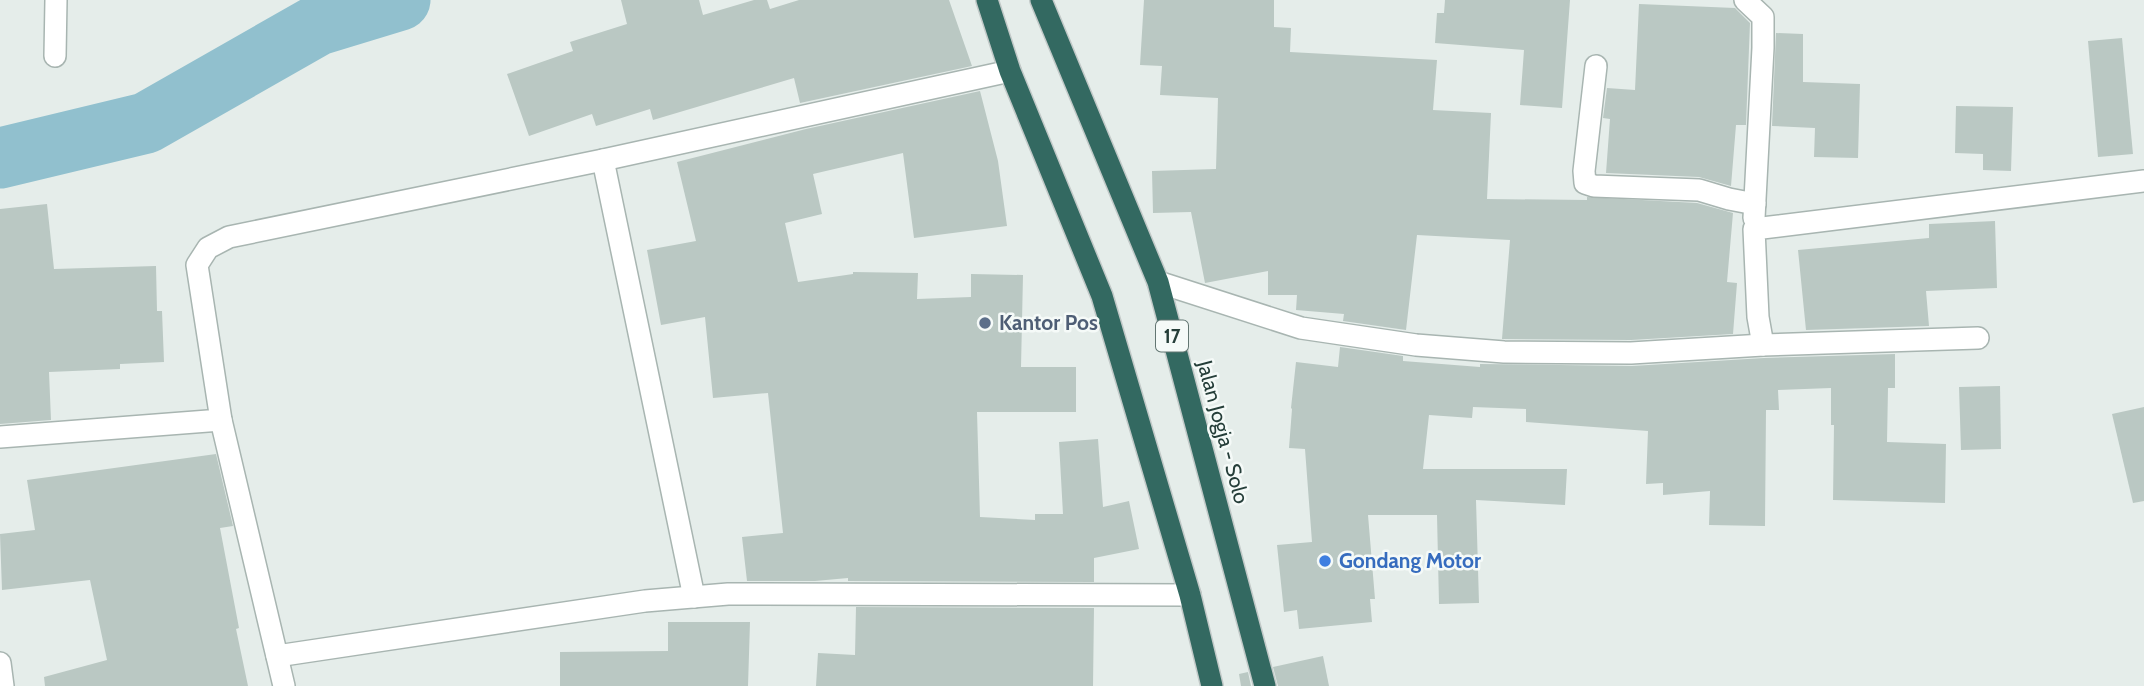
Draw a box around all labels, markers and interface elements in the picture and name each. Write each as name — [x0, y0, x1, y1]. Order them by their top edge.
place label: Kantor Pos — [999, 310, 1098, 335]
marker: Kantor Pos — [977, 315, 993, 331]
road number: 17 — [1156, 320, 1188, 352]
street label: Jalan Jogja - Solo — [1191, 357, 1255, 507]
place label: Gondang Motor — [1339, 548, 1481, 573]
marker: Gondang Motor — [1317, 553, 1333, 569]

